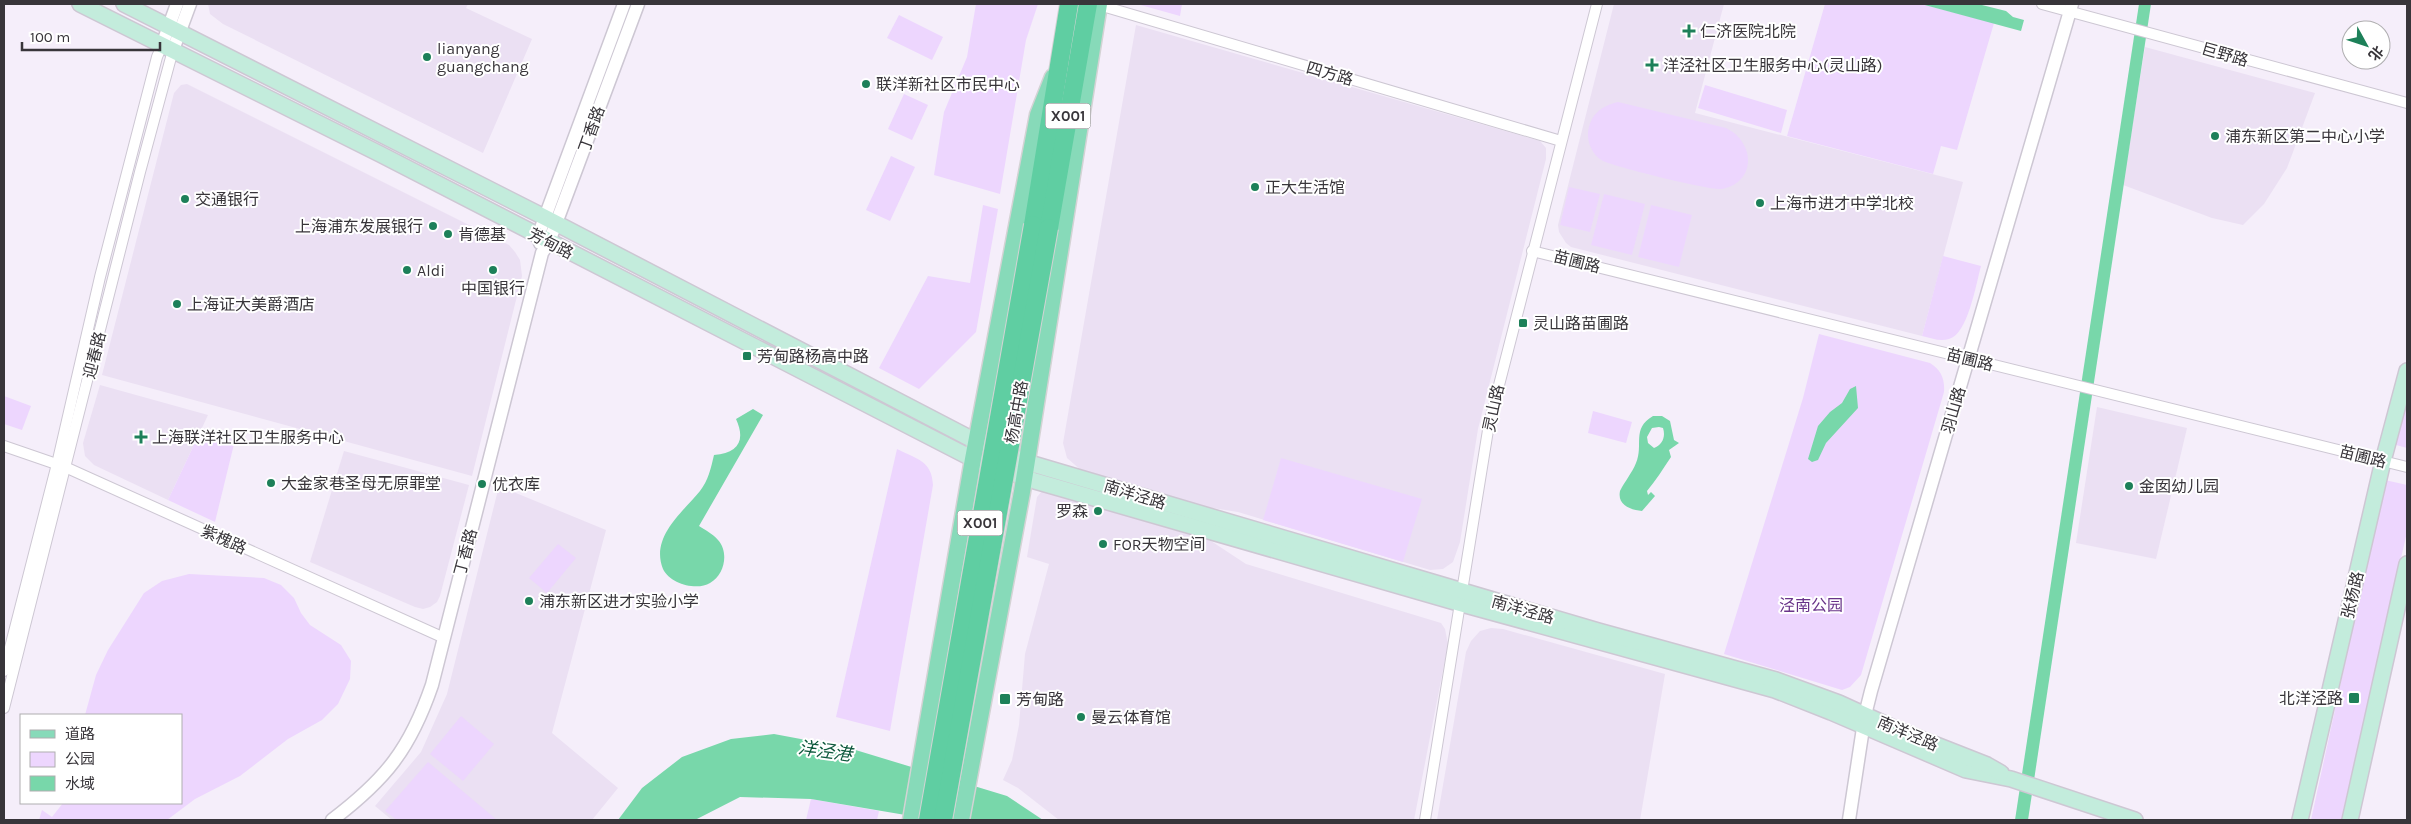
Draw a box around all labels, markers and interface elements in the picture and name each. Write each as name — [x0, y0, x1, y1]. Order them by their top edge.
scale bar — [22, 20, 160, 52]
north arrow — [2341, 20, 2391, 70]
place label: 仁济医院北院 — [1700, 22, 1796, 41]
marker: 仁济医院北院 — [1682, 24, 1696, 38]
text: 100 m — [30, 28, 70, 46]
place label: lianyang guangchang — [437, 39, 529, 76]
street label: 巨野路 — [2199, 39, 2251, 70]
text: 北 — [2365, 42, 2387, 64]
marker: lianyang guangchang — [421, 51, 433, 63]
place label: 洋泾社区卫生服务中心(灵山路) — [1663, 56, 1882, 75]
street label: 四方路 — [1304, 58, 1356, 89]
marker: 洋泾社区卫生服务中心(灵山路) — [1645, 58, 1659, 72]
place label: 联洋新社区市民中心 — [876, 75, 1020, 94]
marker: 联洋新社区市民中心 — [860, 78, 872, 90]
street label: 丁香路 — [574, 103, 609, 155]
road number: X001 — [1046, 104, 1090, 128]
place label: 浦东新区第二中心小学 — [2225, 127, 2385, 146]
marker: 浦东新区第二中心小学 — [2209, 130, 2221, 142]
place label: 正大生活馆 — [1265, 178, 1345, 197]
marker: 正大生活馆 — [1249, 181, 1261, 193]
place label: 交通银行 — [195, 190, 259, 209]
marker: 交通银行 — [179, 193, 191, 205]
place label: 上海市进才中学北校 — [1770, 194, 1914, 213]
marker: 上海市进才中学北校 — [1754, 197, 1766, 209]
place label: 上海浦东发展银行 — [295, 217, 423, 236]
marker: 上海浦东发展银行 — [427, 220, 439, 232]
street label: 芳甸路 — [525, 224, 576, 263]
place label: 肯德基 — [458, 225, 506, 244]
marker: 肯德基 — [442, 228, 454, 240]
street label: 苗圃路 — [1551, 246, 1602, 277]
place label: Aldi — [417, 261, 445, 280]
marker: Aldi — [401, 264, 413, 276]
marker: 中国银行 — [487, 264, 499, 276]
place label: 中国银行 — [461, 279, 525, 298]
place label: 上海证大美爵酒店 — [187, 295, 315, 314]
marker: 上海证大美爵酒店 — [171, 298, 183, 310]
place label: 灵山路苗圃路 — [1533, 314, 1629, 333]
marker: 灵山路苗圃路 — [1517, 317, 1529, 329]
street label: 迎春路 — [79, 330, 110, 381]
street label: 苗圃路 — [1944, 344, 1995, 375]
place label: 芳甸路杨高中路 — [757, 347, 869, 366]
marker: 芳甸路杨高中路 — [741, 350, 753, 362]
street label: 杨高中路 — [1002, 379, 1031, 445]
street label: 灵山路 — [1479, 383, 1508, 434]
street label: 羽山路 — [1938, 384, 1969, 436]
place label: 上海联洋社区卫生服务中心 — [152, 428, 344, 447]
marker: 上海联洋社区卫生服务中心 — [134, 430, 148, 444]
street label: 苗圃路 — [2337, 441, 2388, 472]
place label: 大金家巷圣母无原罪堂 — [281, 474, 441, 493]
place label: 优衣库 — [492, 475, 540, 494]
street label: 南洋泾路 — [1101, 476, 1168, 513]
marker: 大金家巷圣母无原罪堂 — [265, 477, 277, 489]
place label: 金囡幼儿园 — [2139, 477, 2219, 496]
marker: 优衣库 — [476, 478, 488, 490]
marker: 金囡幼儿园 — [2123, 480, 2135, 492]
place label: 罗森 — [1056, 502, 1088, 521]
marker: 罗森 — [1092, 505, 1104, 517]
road number: X001 — [958, 510, 1002, 536]
street label: 紫槐路 — [198, 521, 250, 558]
street label: 丁香路 — [450, 526, 481, 578]
place label: FOR天物空间 — [1113, 535, 1206, 554]
marker: FOR天物空间 — [1097, 538, 1109, 550]
street label: 张杨路 — [2338, 570, 2367, 621]
place label: 浦东新区进才实验小学 — [539, 592, 699, 611]
street label: 南洋泾路 — [1489, 592, 1556, 627]
marker: 浦东新区进才实验小学 — [523, 595, 535, 607]
park label: 泾南公园 — [1779, 596, 1843, 615]
place label: 北洋泾路 — [2279, 689, 2343, 708]
place label: 芳甸路 — [1016, 690, 1064, 709]
marker: 北洋泾路 — [2347, 691, 2361, 705]
marker: 芳甸路 — [998, 692, 1012, 706]
place label: 曼云体育馆 — [1091, 708, 1171, 727]
marker: 曼云体育馆 — [1075, 711, 1087, 723]
street label: 南洋泾路 — [1875, 712, 1941, 755]
legend — [20, 714, 182, 804]
text: 道路 — [65, 725, 95, 743]
water label: 洋泾港 — [797, 736, 856, 766]
text: 公园 — [65, 750, 95, 768]
text: 水域 — [65, 775, 95, 793]

